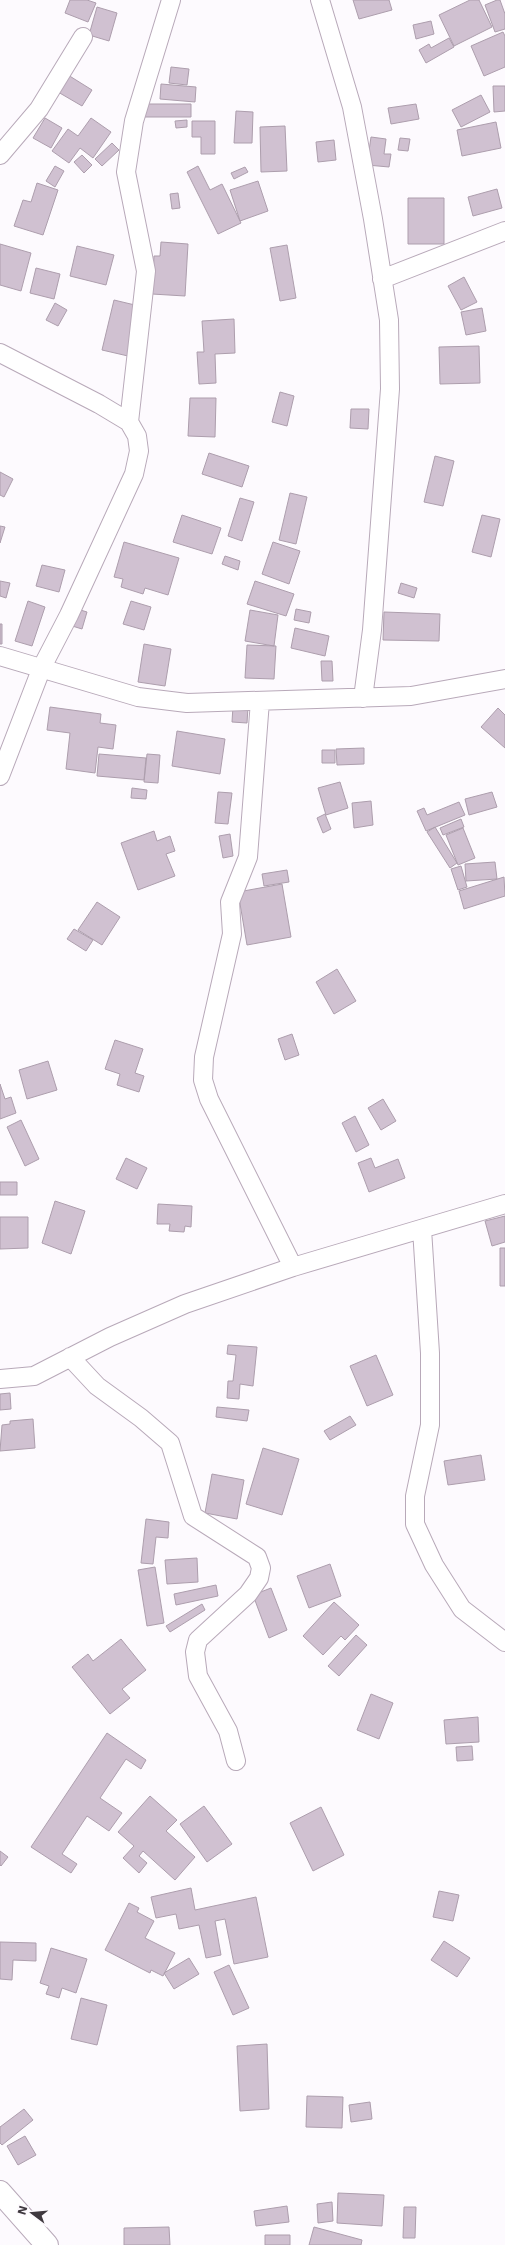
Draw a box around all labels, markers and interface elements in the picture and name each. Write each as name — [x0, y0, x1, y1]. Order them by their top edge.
north arrow — [12, 2193, 52, 2233]
text: N — [15, 2204, 30, 2217]

